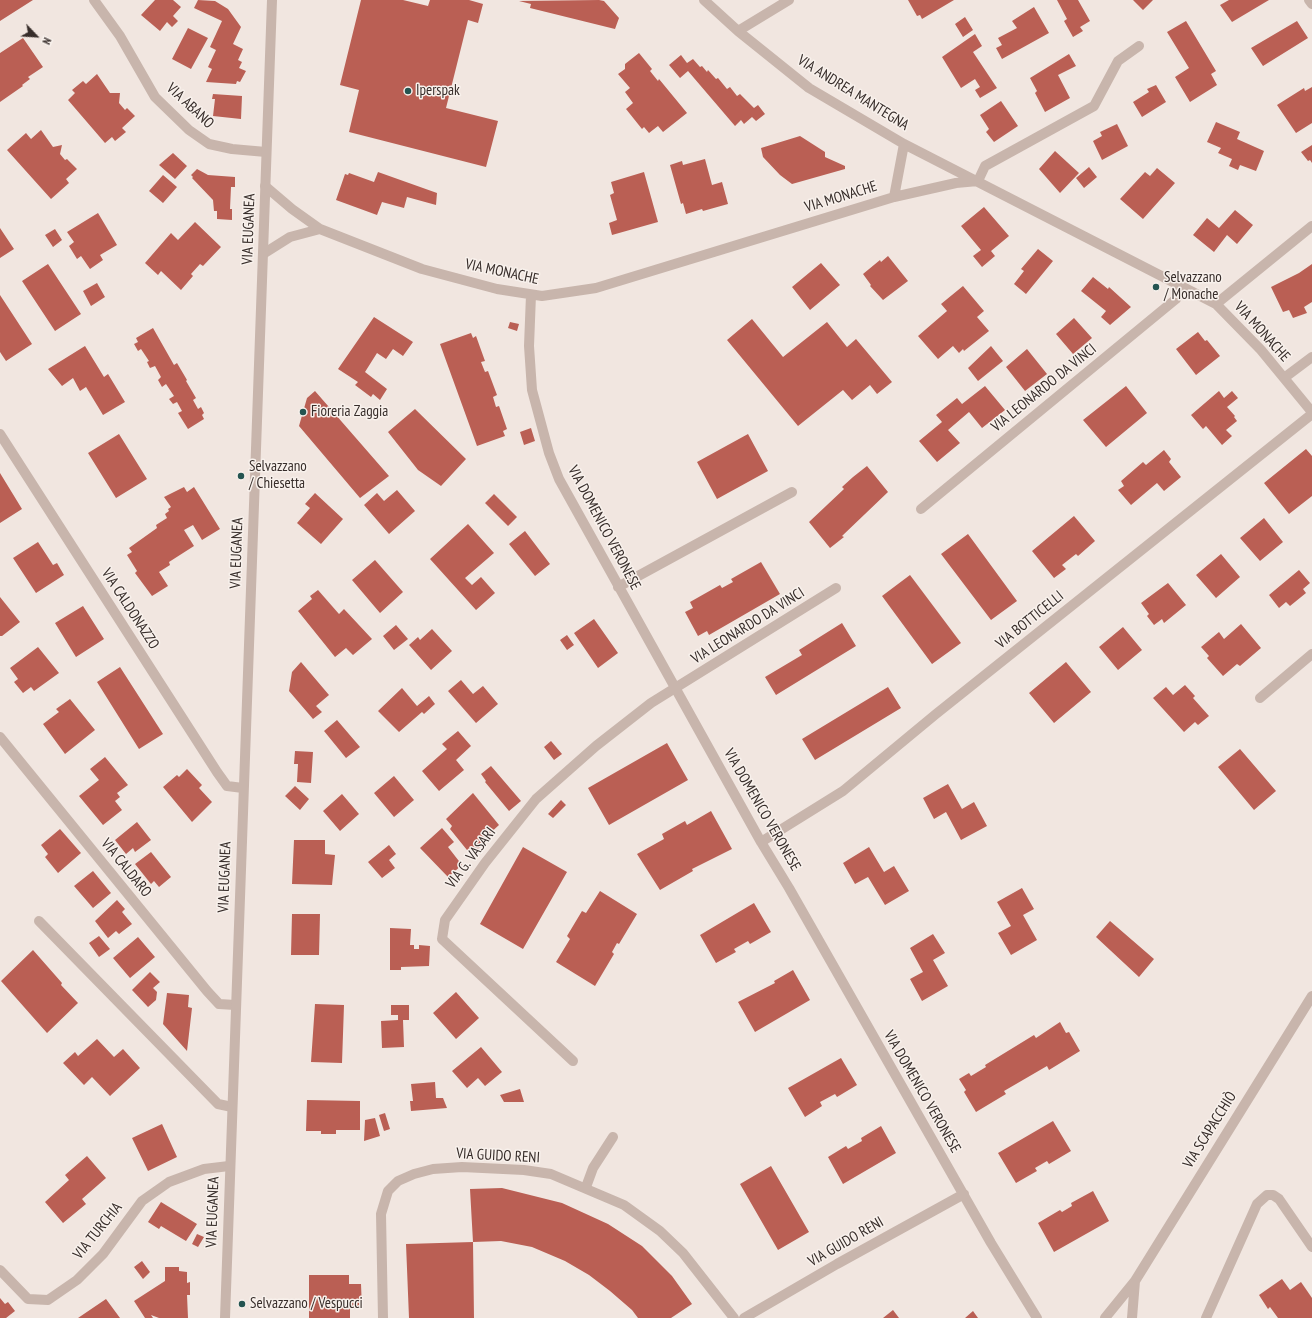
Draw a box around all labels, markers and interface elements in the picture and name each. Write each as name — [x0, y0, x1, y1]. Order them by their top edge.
north arrow — [16, 16, 56, 56]
text: N — [39, 35, 54, 47]
street label: VIA ANDREA MANTEGNA — [794, 51, 912, 135]
street label: VIA ABANO — [163, 80, 217, 132]
place label: Iperspak — [416, 82, 460, 100]
marker: Iperspak — [403, 86, 413, 96]
street label: VIA MONACHE — [803, 177, 879, 217]
street label: VIA EUGANEA — [239, 193, 259, 265]
street label: VIA MONACHE — [464, 255, 540, 289]
place label: Selvazzano / Monache — [1164, 269, 1222, 304]
marker: Selvazzano / Monache — [1151, 282, 1161, 292]
street label: VIA MONACHE — [1230, 298, 1294, 366]
street label: VIA LEONARDO DA VINCI — [988, 340, 1100, 436]
place label: Fioreria Zaggia — [311, 403, 388, 421]
marker: Fioreria Zaggia — [298, 407, 308, 417]
place label: Selvazzano / Chiesetta — [249, 458, 307, 493]
street label: VIA DOMENICO VERONESE — [564, 463, 644, 593]
marker: Selvazzano / Chiesetta — [236, 471, 246, 481]
street label: VIA EUGANEA — [227, 517, 247, 589]
street label: VIA CALDONAZZO — [97, 565, 163, 653]
street label: VIA LEONARDO DA VINCI — [688, 584, 808, 668]
street label: VIA BOTTICELLI — [993, 587, 1067, 653]
street label: VIA DOMENICO VERONESE — [720, 746, 804, 874]
street label: VIA G. VASARI — [442, 824, 500, 892]
street label: VIA CALDARO — [97, 835, 155, 901]
street label: VIA EUGANEA — [215, 841, 235, 913]
street label: VIA DOMENICO VERONESE — [880, 1028, 964, 1156]
street label: VIA SCAPACCHIÒ — [1179, 1088, 1241, 1172]
street label: VIA GUIDO RENI — [456, 1145, 540, 1167]
street label: VIA EUGANEA — [203, 1176, 223, 1248]
street label: VIA TURCHIA — [70, 1199, 126, 1263]
street label: VIA GUIDO RENI — [805, 1213, 887, 1271]
place label: Selvazzano / Vespucci — [250, 1295, 363, 1313]
marker: Selvazzano / Vespucci — [237, 1299, 247, 1309]

